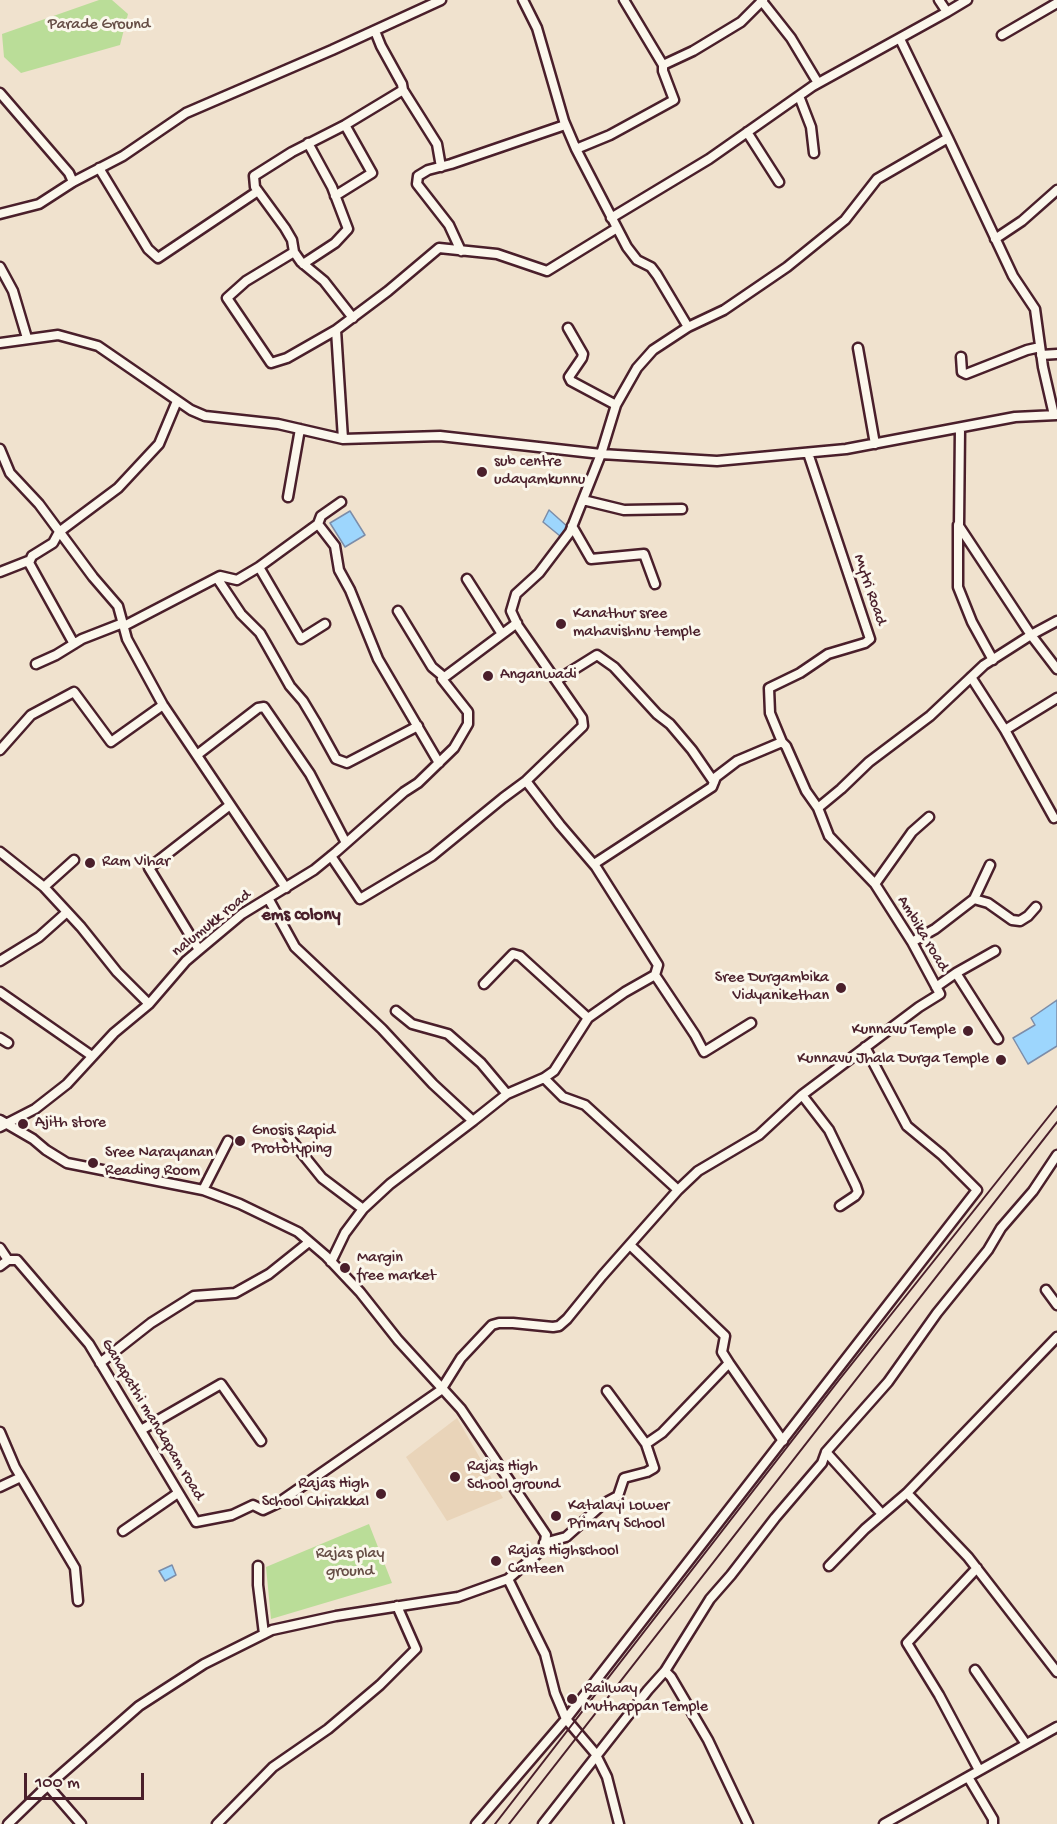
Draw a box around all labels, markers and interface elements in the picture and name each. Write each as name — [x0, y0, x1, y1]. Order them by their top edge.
park label: Parade Ground — [48, 16, 150, 36]
place label: sub centre udayamkunnu — [494, 453, 585, 491]
marker: sub centre udayamkunnu — [475, 465, 489, 479]
street label: Mytri Road — [848, 552, 890, 628]
place label: Kanathur sree mahavishnu temple — [573, 605, 700, 643]
marker: Kanathur sree mahavishnu temple — [554, 617, 568, 631]
place label: Anganwadi — [500, 666, 577, 686]
marker: Anganwadi — [481, 669, 495, 683]
place label: Ram Vihar — [102, 853, 170, 873]
marker: Ram Vihar — [83, 856, 97, 870]
street label: nalumukk road — [168, 886, 256, 962]
street label: Ambika road — [892, 893, 952, 975]
district label: ems colony — [261, 905, 341, 927]
place label: Sree Durgambika Vidyanikethan — [715, 969, 829, 1007]
marker: Sree Durgambika Vidyanikethan — [834, 981, 848, 995]
place label: Kunnavu Temple — [852, 1021, 956, 1041]
marker: Kunnavu Temple — [961, 1024, 975, 1038]
place label: Kunnavu Jhala Durga Temple — [797, 1050, 989, 1070]
marker: Kunnavu Jhala Durga Temple — [994, 1053, 1008, 1067]
place label: Ajith store — [35, 1114, 106, 1134]
marker: Ajith store — [16, 1117, 30, 1131]
place label: Gnosis Rapid Prototyping — [252, 1122, 335, 1160]
marker: Gnosis Rapid Prototyping — [233, 1134, 247, 1148]
place label: Sree Narayanan Reading Room — [105, 1144, 213, 1182]
marker: Sree Narayanan Reading Room — [86, 1156, 100, 1170]
place label: Margin free market — [357, 1249, 436, 1287]
marker: Margin free market — [338, 1261, 352, 1275]
street label: Ganapathi mandapam road — [96, 1336, 208, 1504]
place label: Rajas High School ground — [467, 1458, 560, 1496]
marker: Rajas High School ground — [448, 1470, 462, 1484]
place label: Rajas High School Chirakkal — [262, 1475, 369, 1513]
marker: Rajas High School Chirakkal — [374, 1487, 388, 1501]
place label: Katalayi Lower Primary School — [568, 1497, 669, 1535]
marker: Katalayi Lower Primary School — [549, 1509, 563, 1523]
place label: Rajas Highschool Canteen — [508, 1542, 619, 1580]
park label: Rajas play ground — [316, 1545, 384, 1583]
marker: Rajas Highschool Canteen — [489, 1554, 503, 1568]
place label: Railway Muthappan Temple — [584, 1680, 708, 1718]
marker: Railway Muthappan Temple — [565, 1692, 579, 1706]
scale bar — [27, 1761, 147, 1799]
text: 100 m — [35, 1773, 80, 1794]

